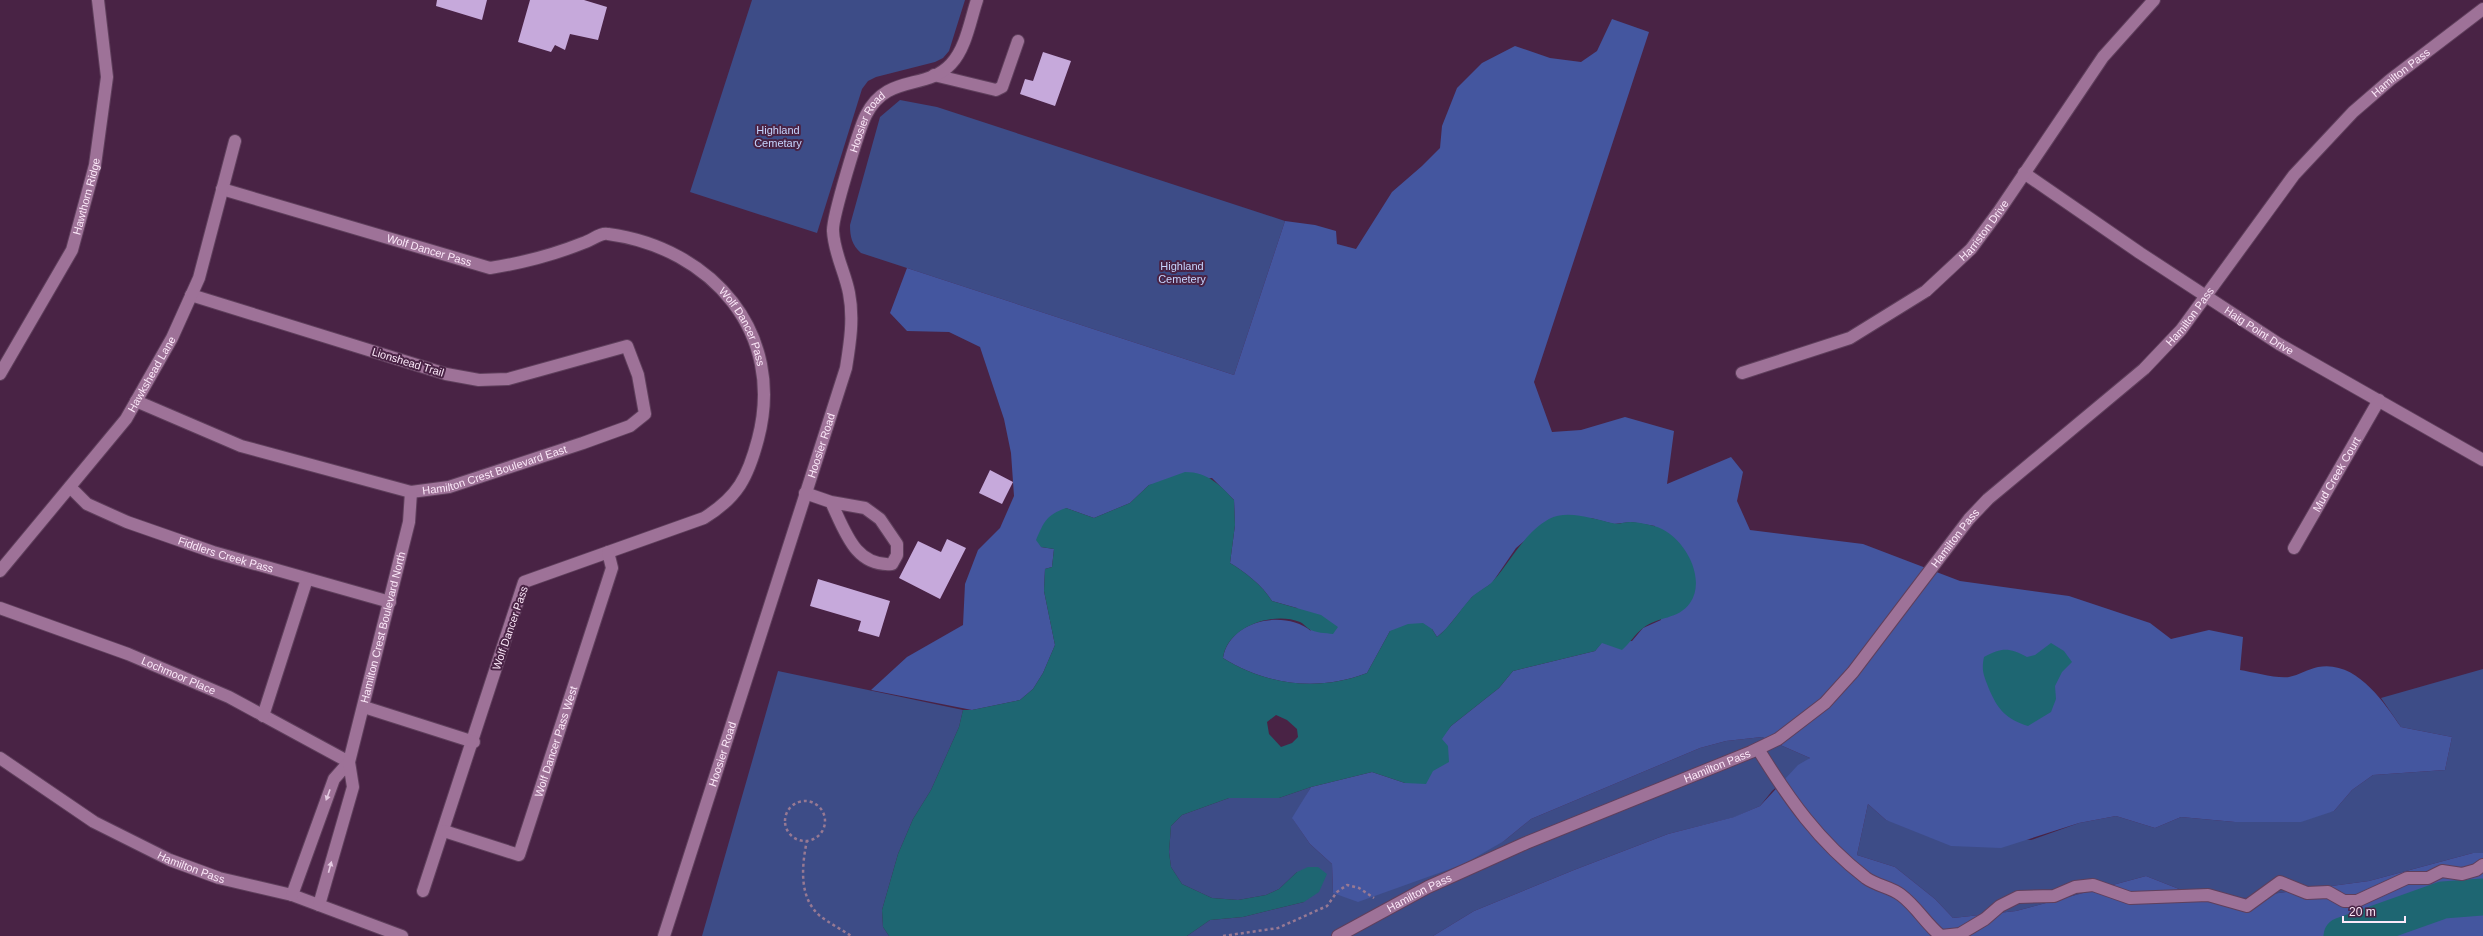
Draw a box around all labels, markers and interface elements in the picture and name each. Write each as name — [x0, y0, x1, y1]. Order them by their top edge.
street label: Hamilton Pass — [2369, 46, 2433, 99]
street label: Hoosier Road — [847, 89, 887, 154]
park label: Highland Cemetary — [754, 124, 802, 149]
street label: Hawthorn Ridge — [70, 157, 102, 236]
street label: Harriston Drive — [1957, 198, 2011, 263]
street label: Wolf Dancer Pass — [385, 232, 474, 268]
park label: Highland Cemetery — [1158, 260, 1206, 285]
street label: Hamilton Pass — [2163, 284, 2217, 348]
street label: Wolf Dancer Pass — [717, 285, 767, 368]
street label: Haig Point Drive — [2222, 304, 2296, 357]
street label: Hawkshead Lane — [125, 334, 178, 414]
street label: Lionshead Trail — [371, 345, 445, 379]
street label: Hoosier Road — [805, 412, 837, 479]
street label: Mud Creek Court — [2310, 435, 2362, 514]
street label: Hamilton Crest Boulevard East — [421, 443, 568, 496]
street label: Hamilton Pass — [1929, 506, 1982, 570]
street label: Fiddlers Creek Pass — [176, 534, 275, 575]
street label: Hamilton Crest Boulevard North — [358, 550, 407, 704]
street label: Wolf Dancer Pass — [490, 584, 530, 671]
street label: Lochmoor Place — [140, 654, 218, 697]
street label: Wolf Dancer Pass West — [532, 685, 579, 799]
street label: Hoosier Road — [706, 720, 738, 788]
street label: Hamilton Pass — [1682, 747, 1753, 785]
one-way arrow — [325, 789, 331, 801]
street label: Hamilton Pass — [156, 849, 226, 885]
one-way arrow — [327, 861, 333, 873]
street label: Hamilton Pass — [1385, 871, 1454, 914]
scale bar — [2343, 898, 2405, 924]
text: 20 m — [2349, 905, 2376, 919]

